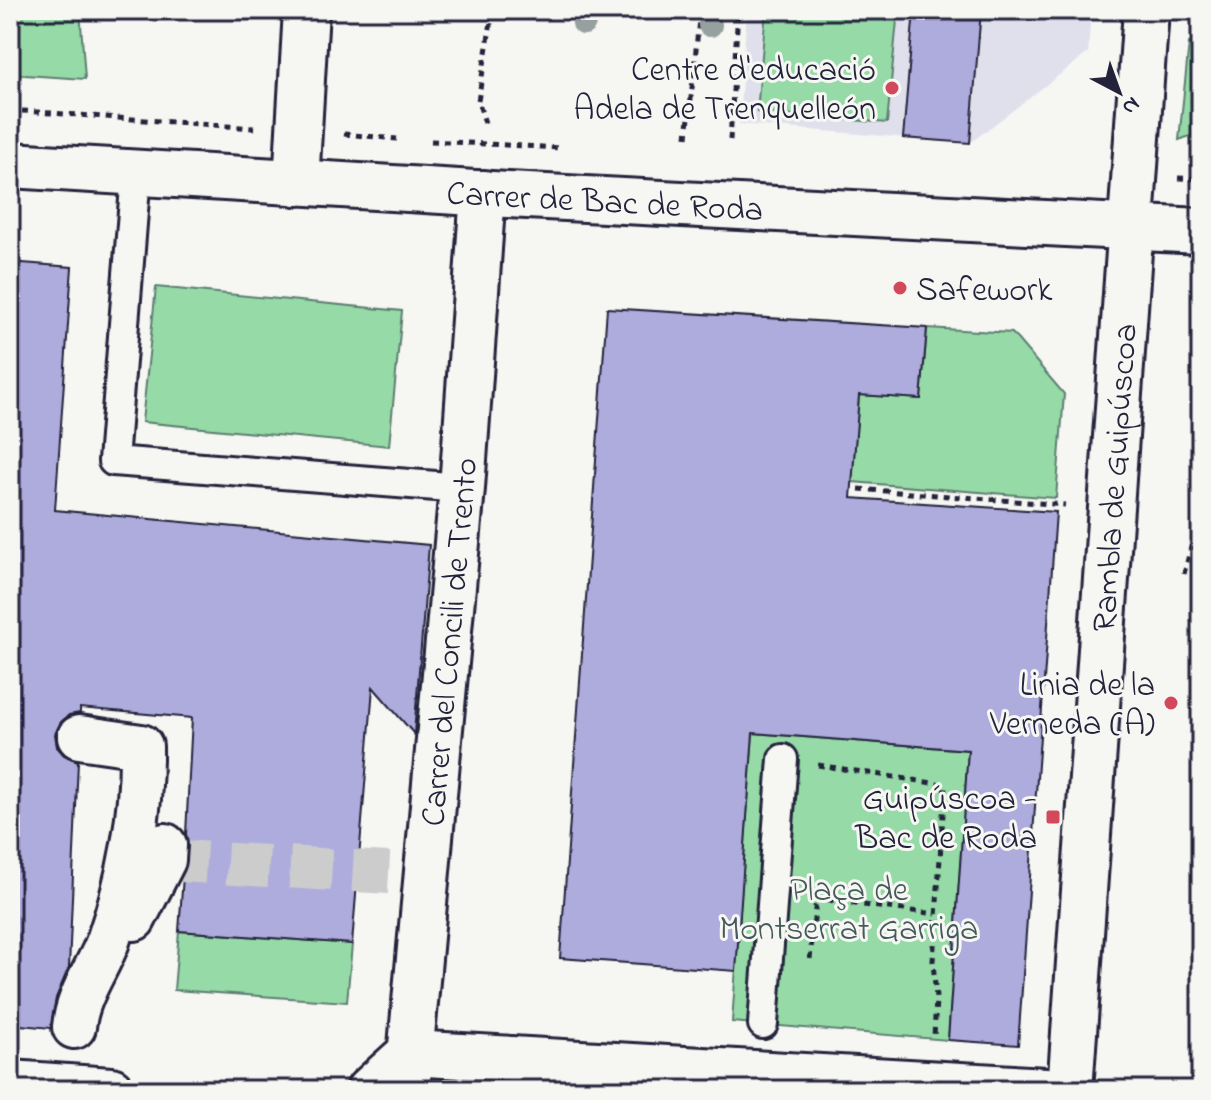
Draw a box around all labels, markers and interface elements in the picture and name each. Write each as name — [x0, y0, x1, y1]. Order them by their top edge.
place label: Centre d'educació Adela de Trenquelleón — [573, 47, 876, 136]
north arrow — [1079, 52, 1159, 132]
marker: Centre d'educació Adela de Trenquelleón — [883, 79, 901, 97]
text: N — [1114, 88, 1146, 122]
street label: Carrer de Bac de Roda — [445, 170, 764, 237]
place label: Safework — [916, 267, 1052, 317]
marker: Safework — [891, 279, 909, 297]
street label: Rambla de Guipúscoa — [1081, 322, 1153, 634]
street label: Carrer del Concili de Trento — [410, 456, 493, 829]
place label: Linia de la Verneda (A) — [989, 662, 1155, 751]
marker: Linia de la Verneda (A) — [1162, 694, 1180, 712]
place label: Guipúscoa - Bac de Roda — [854, 776, 1037, 865]
marker: Guipúscoa - Bac de Roda — [1044, 808, 1062, 826]
park label: Plaça de Montserrat Garriga — [720, 867, 978, 956]

